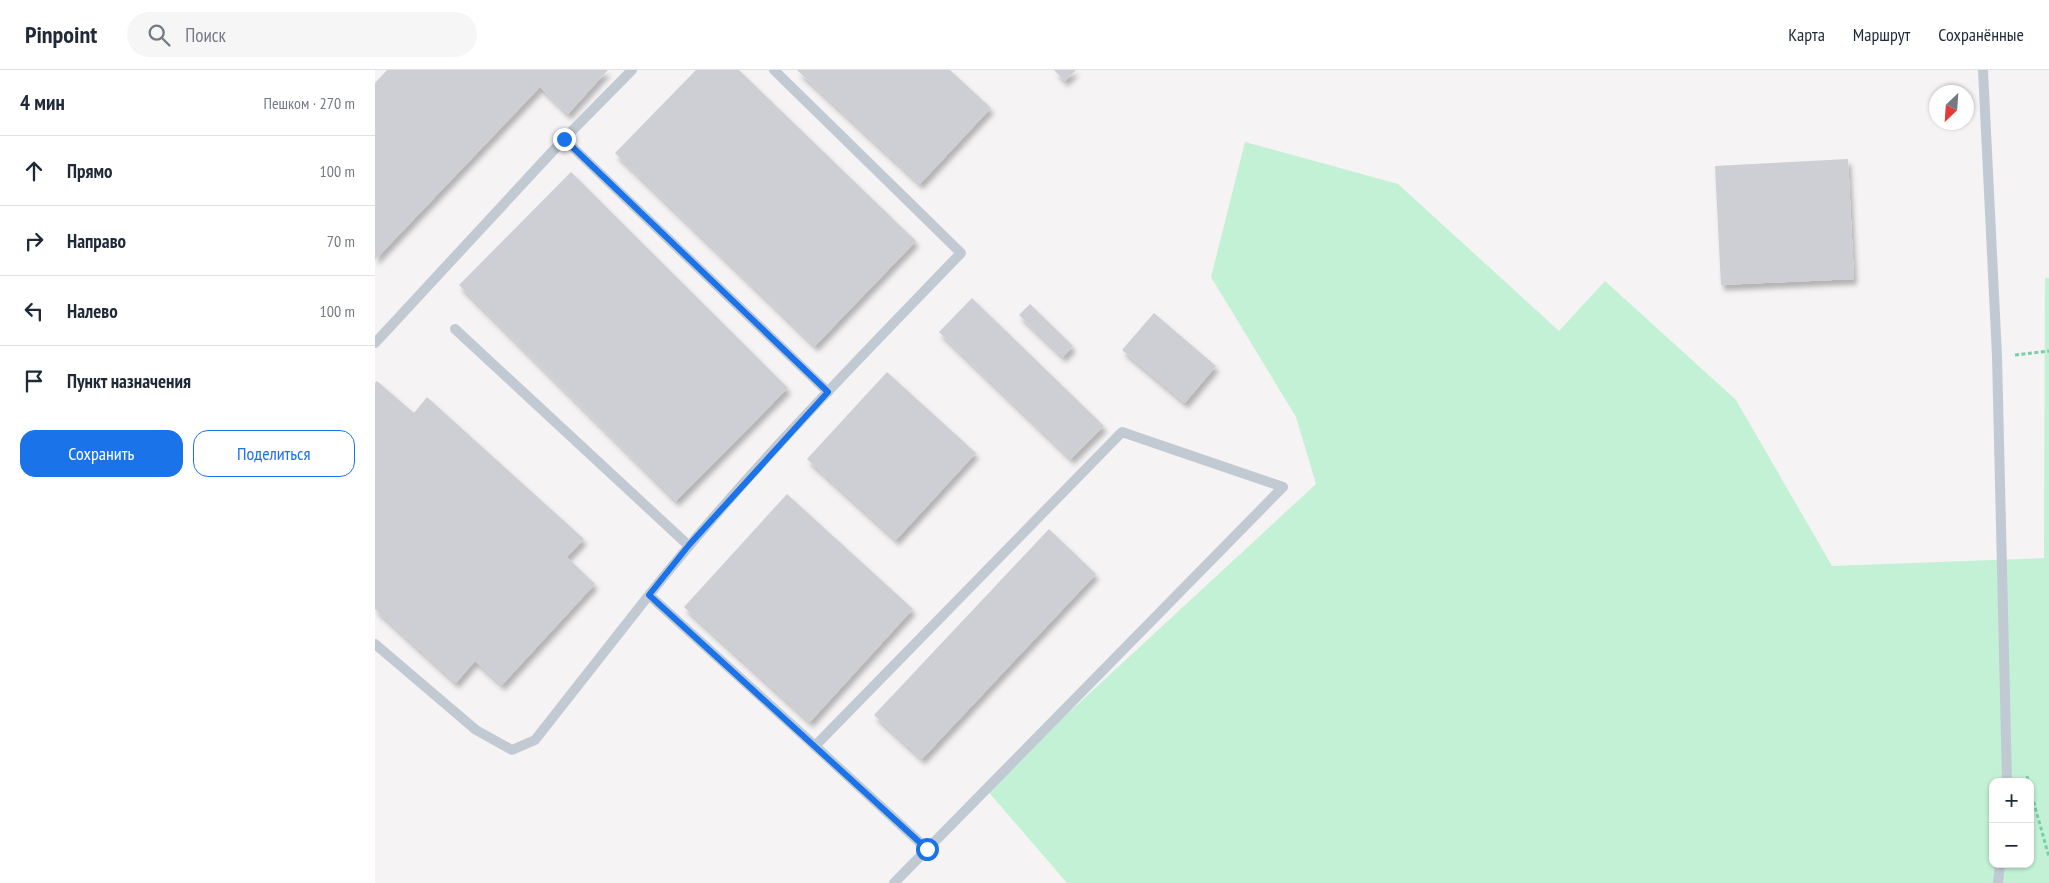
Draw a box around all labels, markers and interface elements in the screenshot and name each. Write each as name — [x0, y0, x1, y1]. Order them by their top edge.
search box — [127, 12, 477, 57]
text: Pinpoint — [25, 19, 97, 50]
icon: search — [145, 21, 173, 49]
text: Поиск — [185, 23, 226, 47]
text: Карта — [1788, 23, 1825, 46]
text: Маршрут — [1853, 23, 1910, 46]
text: Сохранённые — [1938, 23, 2024, 46]
north arrow — [1929, 85, 1974, 130]
text: 4 мин — [20, 89, 65, 116]
text: Пешком · 270 m — [264, 93, 355, 113]
route end — [553, 128, 576, 151]
icon: ahead — [20, 157, 48, 185]
text: Прямо — [67, 159, 112, 183]
text: 100 m — [320, 161, 355, 181]
icon: right — [20, 227, 48, 255]
text: Направо — [67, 229, 126, 253]
text: 70 m — [327, 231, 355, 251]
icon: left — [20, 297, 48, 325]
text: Налево — [67, 299, 118, 323]
text: 100 m — [320, 301, 355, 321]
icon: arrive — [20, 367, 48, 395]
text: Пункт назначения — [67, 369, 191, 393]
button: Сохранить — [20, 430, 183, 477]
button: Поделиться — [193, 430, 355, 477]
map controls — [1989, 778, 2034, 868]
button: + — [1989, 778, 2034, 823]
button: − — [1989, 823, 2034, 868]
route start — [916, 838, 939, 861]

